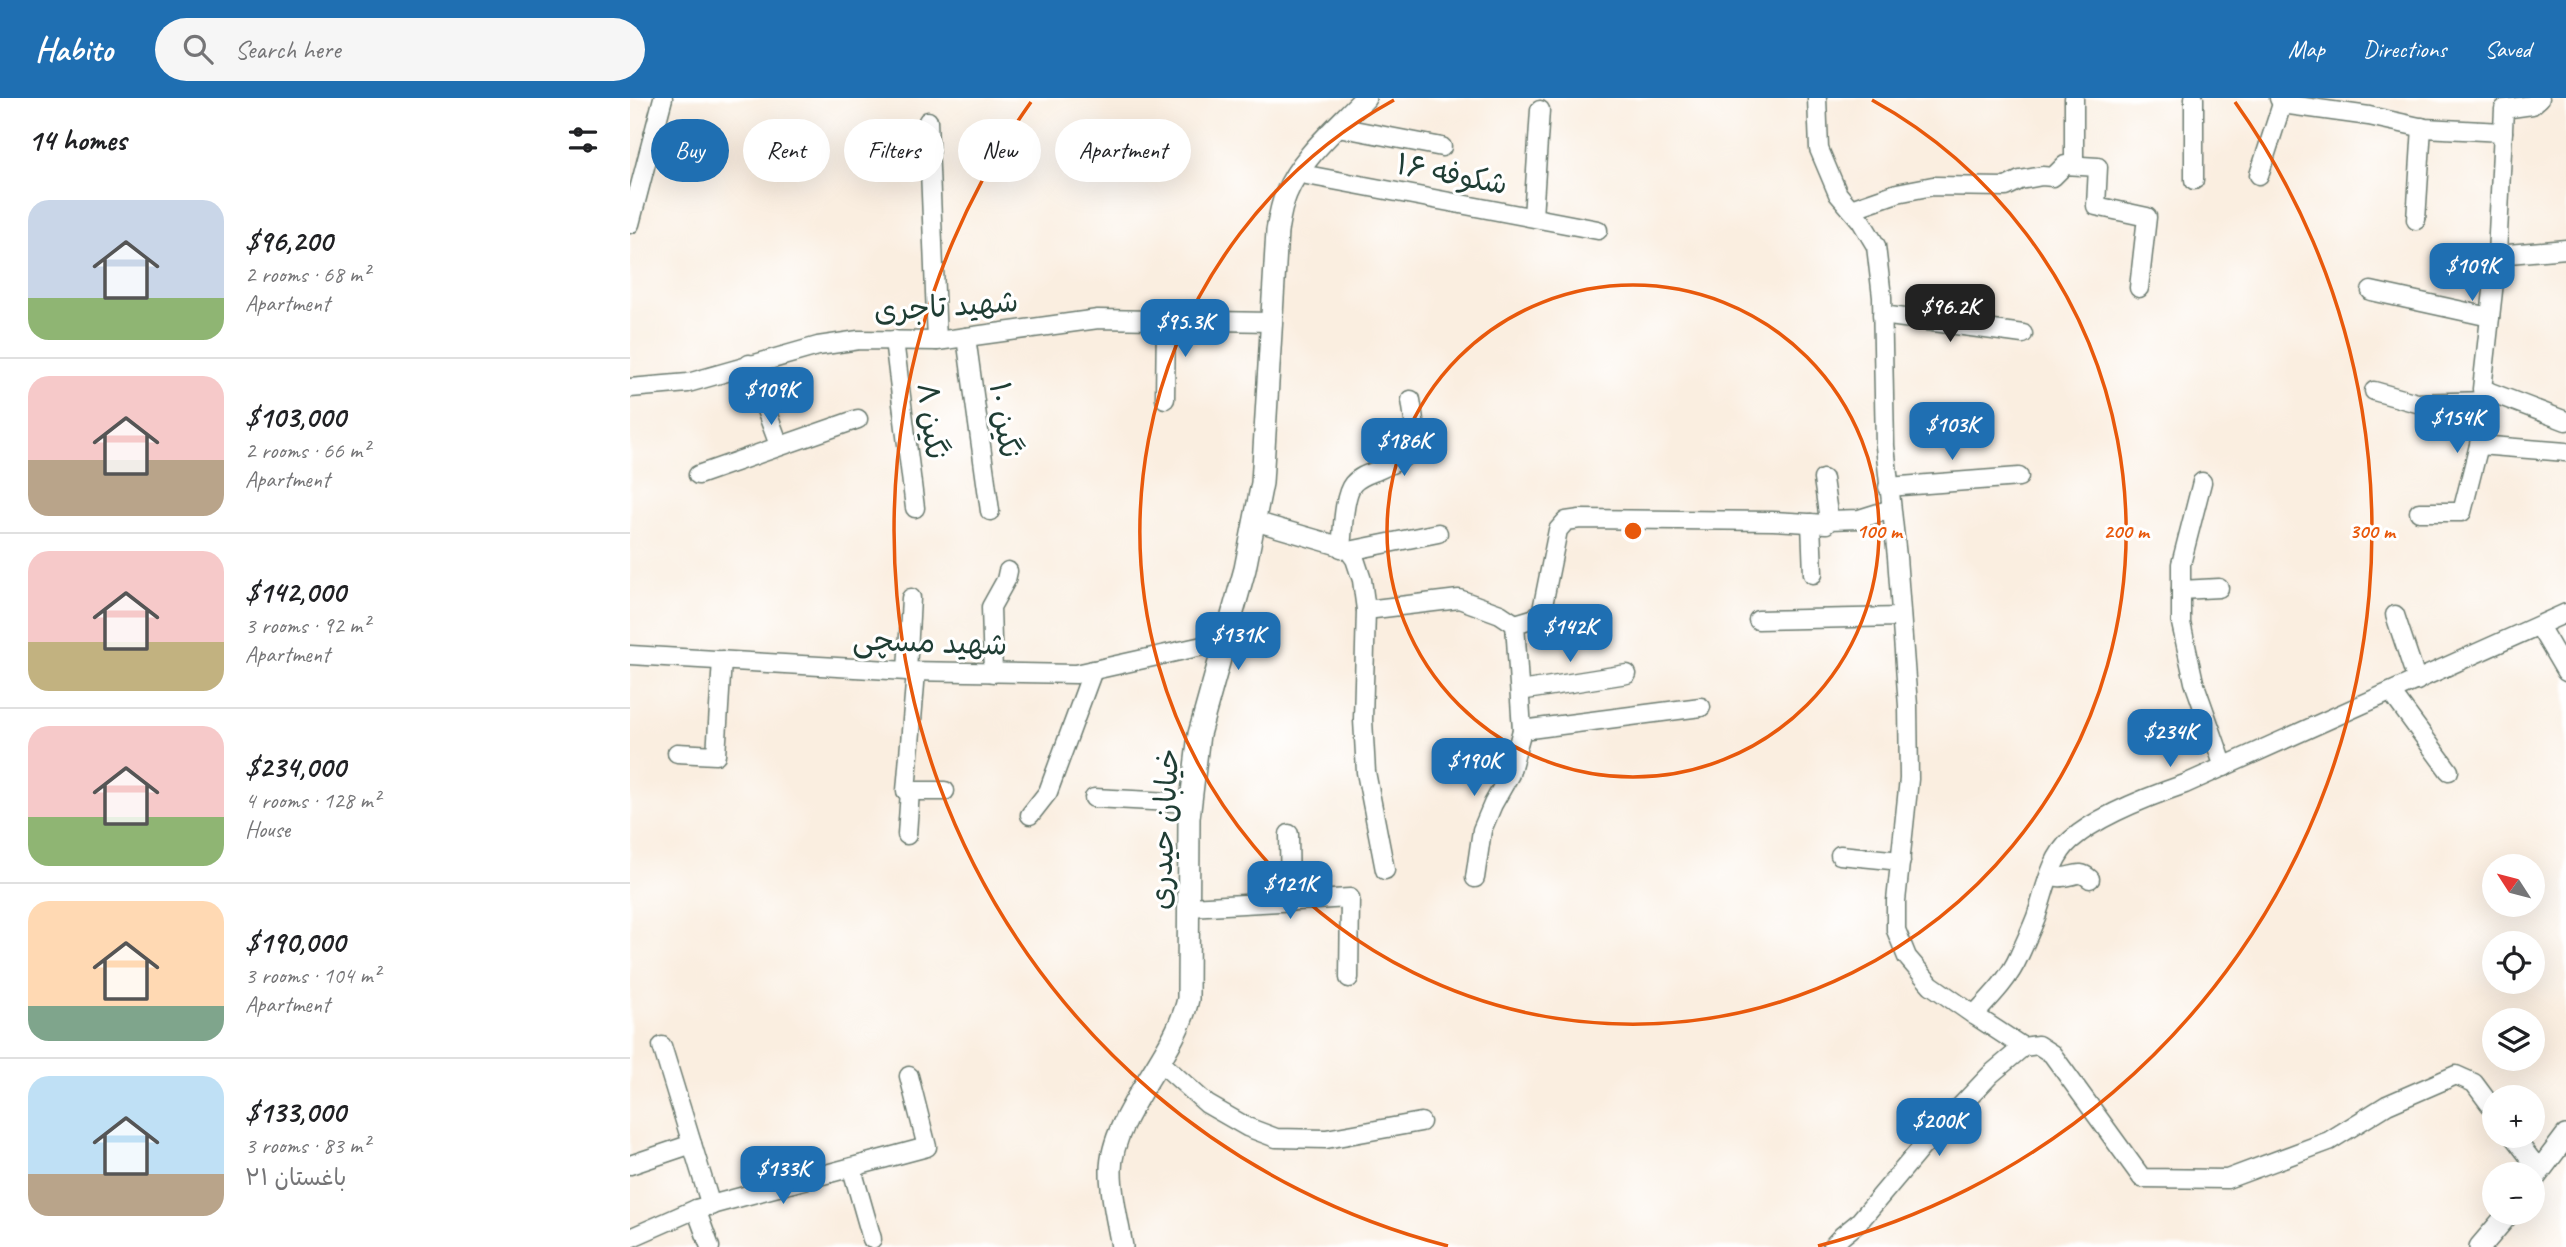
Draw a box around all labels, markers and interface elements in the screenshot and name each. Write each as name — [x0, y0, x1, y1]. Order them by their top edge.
search box — [155, 18, 645, 81]
text: Habito — [35, 28, 113, 70]
icon: search — [179, 30, 217, 68]
text: Search here — [235, 33, 341, 66]
text: Map — [2288, 34, 2325, 64]
text: Directions — [2363, 34, 2446, 64]
text: Saved — [2484, 34, 2531, 64]
chip: Buy — [651, 119, 729, 182]
chip: Rent — [743, 119, 830, 182]
chip: Filters — [844, 119, 944, 182]
chip: New — [958, 119, 1041, 182]
chip: Apartment — [1055, 119, 1191, 182]
text: 14 homes — [28, 121, 126, 159]
icon: filters — [564, 121, 602, 159]
street label: شکوفه ۱۶ — [1393, 145, 1511, 203]
text: $96,200 — [245, 222, 332, 260]
icon: home — [84, 228, 168, 312]
pin: $109K — [2423, 244, 2521, 303]
text: $109K — [2446, 251, 2498, 280]
text: 2 rooms · 68 m² — [245, 260, 369, 289]
street label: شهید تاجری — [873, 282, 1019, 330]
pin: $96.2K — [1893, 285, 2007, 344]
text: Apartment — [245, 289, 330, 318]
text: $96.2K — [1921, 292, 1979, 321]
pin: $95.3K — [1128, 300, 1242, 359]
text: $95.3K — [1157, 307, 1214, 336]
pin: $109K — [722, 368, 820, 427]
text: $109K — [745, 375, 797, 404]
street label: نگین ۱۰ — [981, 379, 1029, 461]
street label: نگین ۸ — [908, 381, 956, 461]
pin: $154K — [2408, 396, 2506, 455]
text: $103,000 — [245, 398, 345, 436]
pin: $103K — [1903, 402, 2001, 462]
text: $154K — [2431, 403, 2483, 432]
icon: home — [84, 404, 168, 488]
text: $103K — [1925, 410, 1979, 439]
pin: $186K — [1355, 418, 1453, 478]
text: $186K — [1377, 426, 1431, 455]
text: 2 rooms · 66 m² — [245, 436, 369, 465]
text: Apartment — [245, 465, 330, 494]
text: 100 m — [1856, 518, 1904, 544]
text: 200 m — [2103, 518, 2151, 544]
text: 300 m — [2349, 518, 2397, 544]
centre of rings — [1621, 519, 1645, 543]
text: $142,000 — [245, 573, 345, 611]
icon: home — [84, 579, 168, 663]
pin: $142K — [1521, 604, 1619, 664]
text: 3 rooms · 92 m² — [245, 611, 369, 640]
pin: $131K — [1189, 612, 1287, 672]
text: $142K — [1543, 612, 1597, 641]
street label: شهید مسچی — [852, 620, 1008, 664]
text: $131K — [1211, 620, 1265, 649]
text: Apartment — [245, 640, 330, 669]
pin: $234K — [2121, 710, 2219, 769]
text: $234K — [2143, 717, 2197, 746]
pin: $190K — [1425, 738, 1523, 798]
text: $190K — [1448, 746, 1500, 775]
street label: خیابان حیدری — [1141, 747, 1187, 911]
text: $234,000 — [245, 748, 345, 786]
icon: home — [84, 754, 168, 838]
text: 4 rooms · 128 m² — [245, 786, 380, 815]
text: House — [245, 815, 290, 844]
north arrow — [2482, 854, 2544, 917]
map controls — [2482, 854, 2545, 1225]
pin: $121K — [1241, 862, 1339, 921]
text: $121K — [1263, 869, 1317, 898]
text: $190,000 — [245, 923, 345, 961]
icon: home — [84, 929, 168, 1013]
button: locate — [2482, 931, 2545, 994]
text: 3 rooms · 104 m² — [245, 961, 380, 990]
text: Apartment — [245, 990, 330, 1019]
button: layers — [2482, 1008, 2545, 1071]
button: + — [2482, 1085, 2545, 1148]
text: $133,000 — [245, 1093, 345, 1131]
pin: $200K — [1890, 1098, 1988, 1158]
icon: home — [84, 1104, 168, 1188]
text: $200K — [1912, 1106, 1966, 1135]
text: 3 rooms · 83 m² — [245, 1131, 369, 1160]
pin: $133K — [734, 1146, 832, 1206]
text: $133K — [756, 1154, 810, 1183]
button: − — [2482, 1162, 2545, 1225]
text: باغستان ۲۱ — [245, 1163, 346, 1192]

